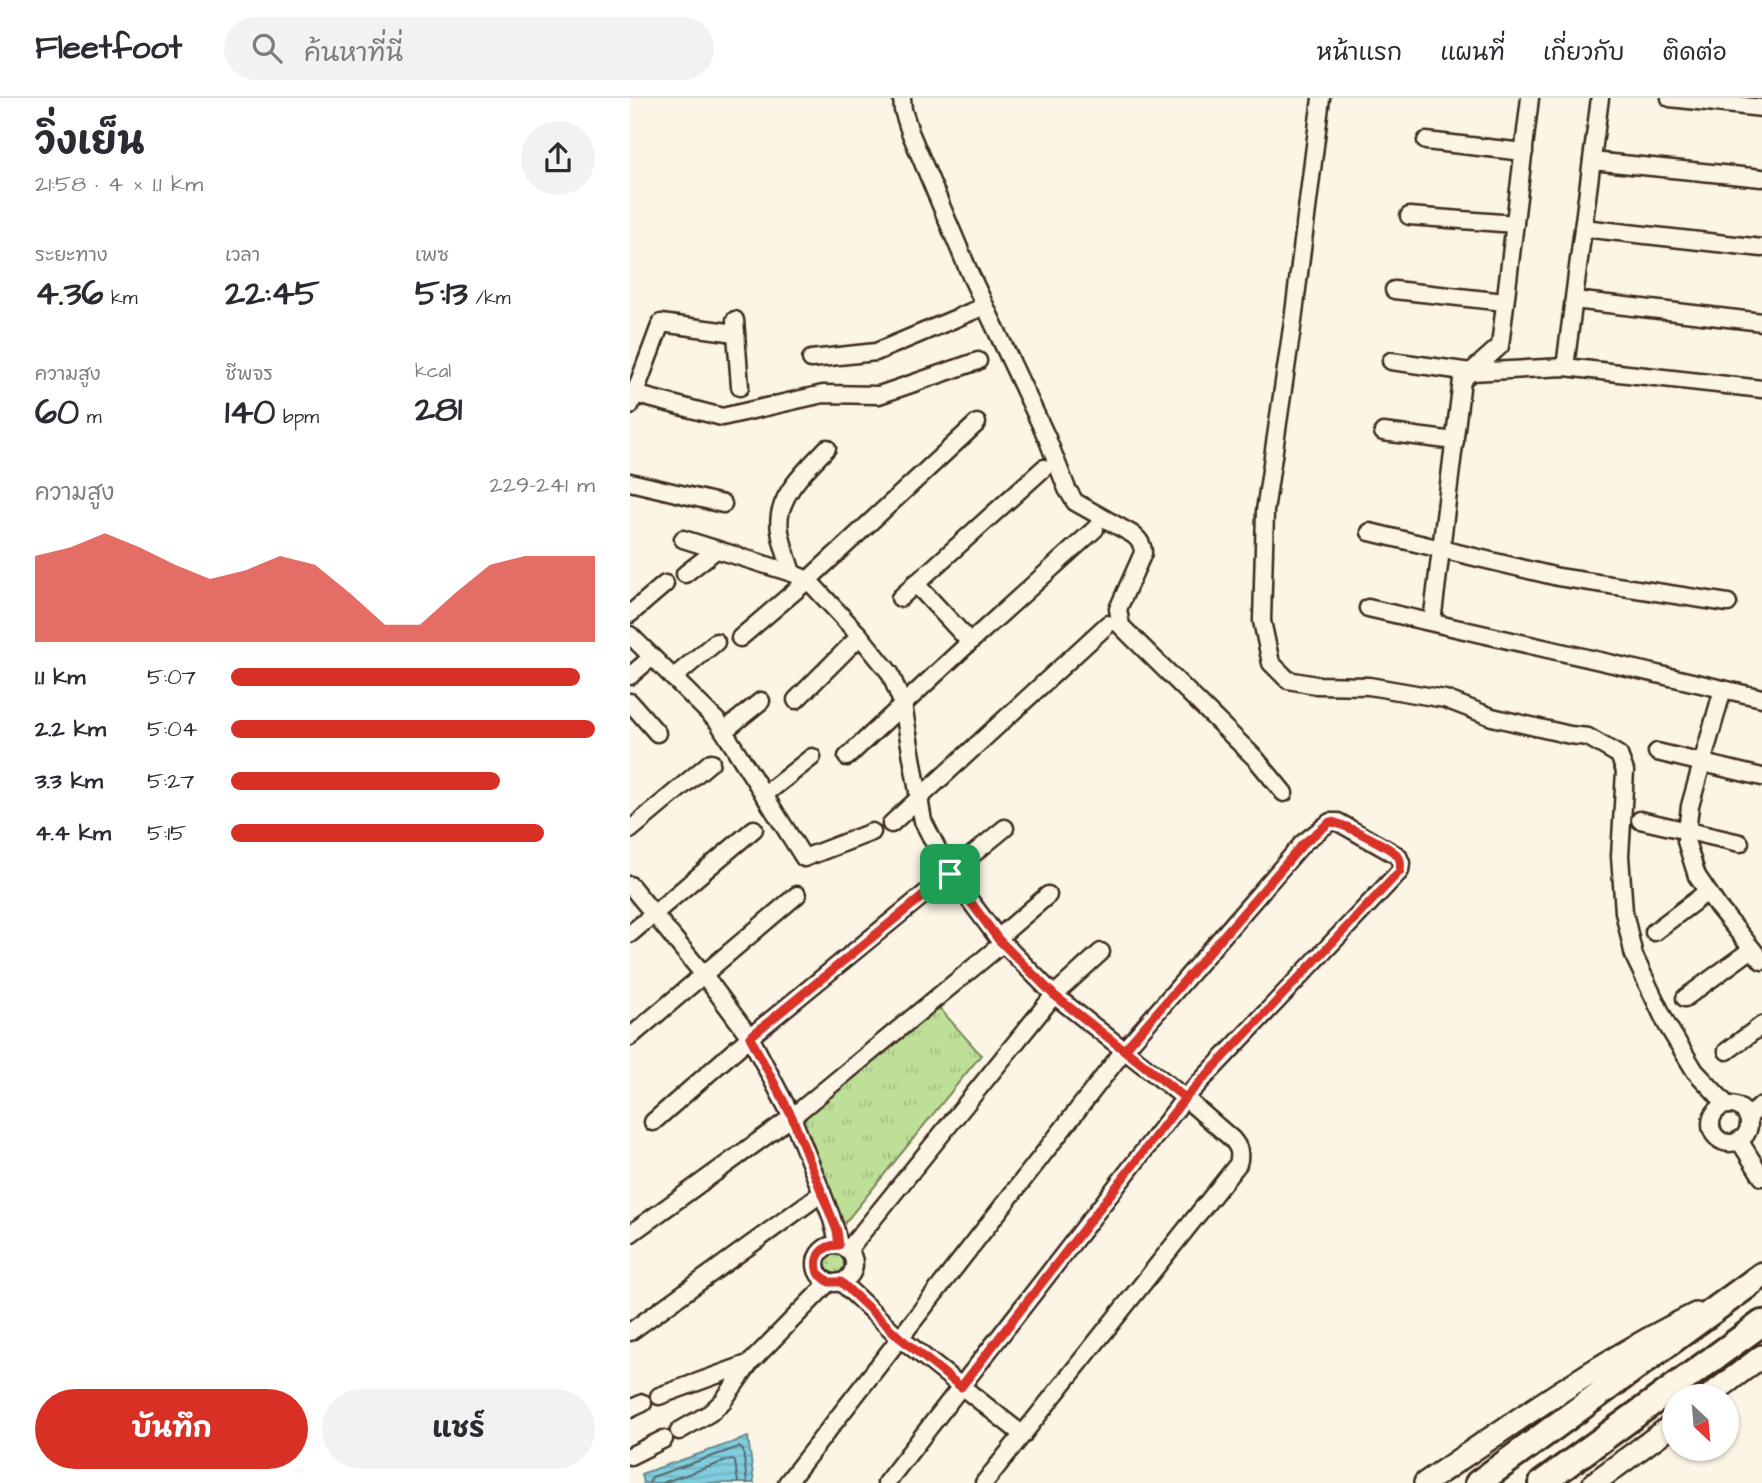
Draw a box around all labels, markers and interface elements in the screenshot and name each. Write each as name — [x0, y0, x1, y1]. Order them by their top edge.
search box — [224, 17, 714, 80]
text: Fleetfoot — [35, 25, 182, 71]
icon: search — [248, 29, 286, 67]
text: ค้นหาที่นี่ — [304, 35, 403, 71]
text: หน้าแรก — [1317, 36, 1402, 70]
text: แผนที่ — [1440, 36, 1505, 70]
text: เกี่ยวกับ — [1543, 36, 1625, 70]
text: ติดต่อ — [1663, 36, 1727, 70]
text: วิ่งเย็น — [35, 116, 144, 168]
button: share — [521, 121, 595, 195]
text: 21:58 · 4 × 1.1 km — [35, 168, 203, 200]
text: ระยะทาง — [35, 242, 108, 269]
text: เวลา — [225, 242, 260, 269]
text: เพซ — [415, 242, 449, 269]
text: 4.36 — [35, 269, 104, 318]
text: 22:45 — [225, 269, 320, 318]
text: 5:13 — [415, 269, 468, 318]
text: km — [104, 285, 138, 312]
text: /km — [468, 285, 511, 312]
text: kcal — [415, 358, 451, 385]
text: ความสูง — [35, 361, 101, 388]
text: ชีพจร — [225, 361, 273, 388]
text: 281 — [415, 385, 462, 434]
text: 60 — [35, 388, 79, 437]
text: 140 — [225, 388, 275, 437]
text: m — [79, 404, 101, 431]
text: bpm — [275, 404, 319, 431]
text: 229–241 m — [490, 469, 595, 501]
text: ความสูง — [35, 477, 114, 509]
text: 1.1 km — [35, 661, 85, 693]
text: 5:07 — [147, 661, 196, 693]
text: 2.2 km — [35, 713, 106, 745]
text: 5:04 — [147, 713, 197, 745]
text: 3.3 km — [35, 765, 103, 797]
text: 5:27 — [147, 765, 194, 797]
text: 4.4 km — [35, 817, 111, 849]
text: 5:15 — [147, 817, 186, 849]
pin — [920, 844, 980, 904]
icon: arrive — [931, 855, 969, 893]
north arrow — [1662, 1384, 1740, 1461]
map controls — [1662, 1384, 1739, 1461]
button: บันทึก — [35, 1389, 308, 1469]
button: แชร์ — [322, 1389, 595, 1469]

